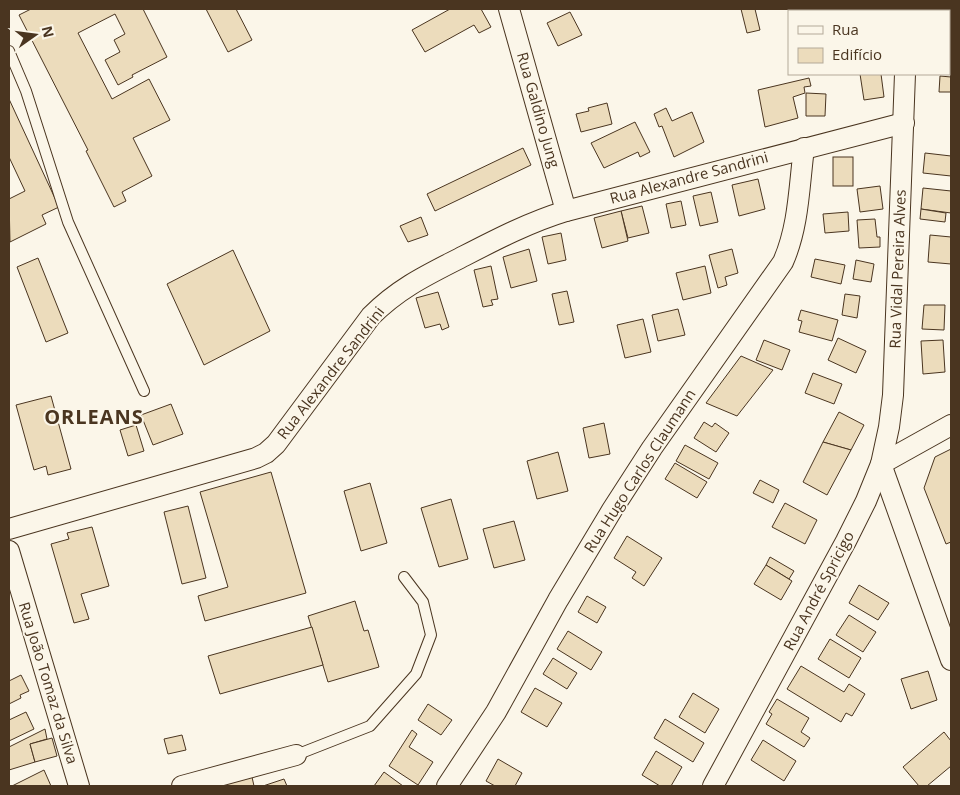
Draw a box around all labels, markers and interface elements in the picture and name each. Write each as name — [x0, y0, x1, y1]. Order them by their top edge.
north arrow — [10, 10, 60, 60]
legend — [788, 10, 950, 75]
text: Rua — [832, 19, 859, 39]
text: N — [38, 24, 59, 40]
text: Edifício — [832, 44, 882, 64]
street label: Rua Galdino Jung — [513, 50, 565, 170]
street label: Rua Alexandre Sandrini — [607, 146, 770, 208]
street label: Rua Vidal Pereira Alves — [884, 189, 910, 349]
street label: Rua Alexandre Sandrini — [272, 302, 388, 443]
street label: Rua Hugo Carlos Claumann — [579, 385, 700, 556]
district label: ORLEANS — [44, 403, 144, 430]
street label: Rua André Spricigo — [778, 527, 858, 654]
street label: Rua João Tomaz da Silva — [15, 599, 83, 766]

